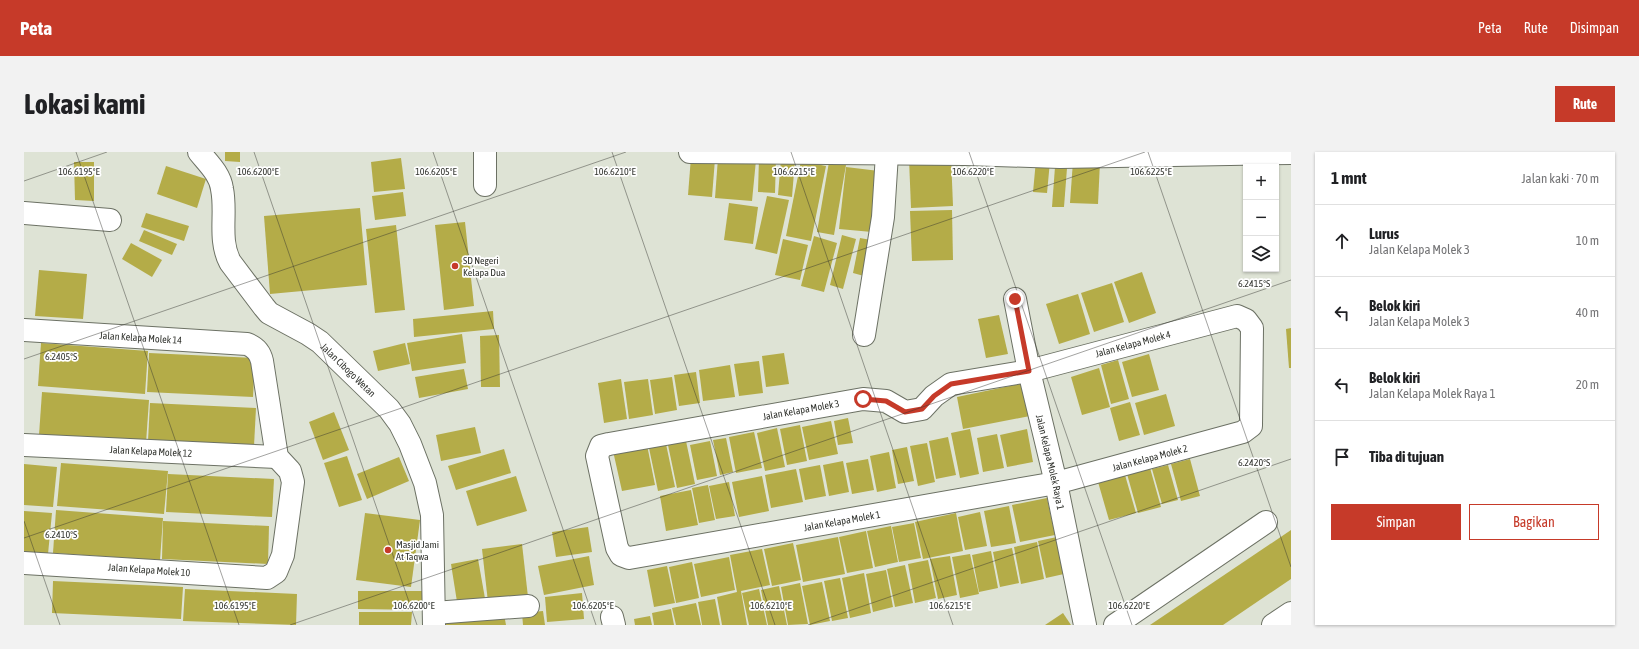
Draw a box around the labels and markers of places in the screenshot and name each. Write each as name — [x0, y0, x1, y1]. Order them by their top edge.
place label: SD Negeri Kelapa Dua — [463, 255, 506, 278]
marker: SD Negeri Kelapa Dua — [450, 261, 460, 271]
place label: Masjid Jami At Taqwa — [396, 539, 439, 562]
marker: Masjid Jami At Taqwa — [383, 545, 393, 555]

